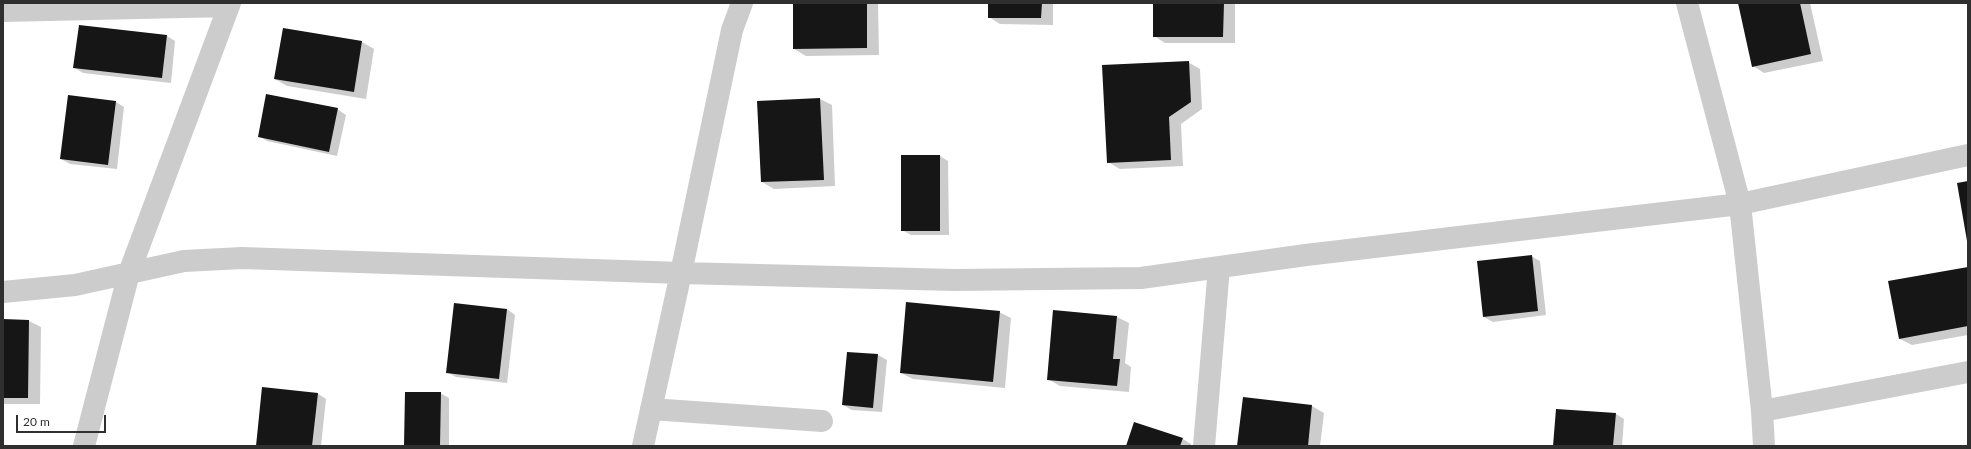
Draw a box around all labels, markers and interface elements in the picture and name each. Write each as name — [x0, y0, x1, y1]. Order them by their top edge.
scale bar — [18, 407, 108, 433]
text: 20 m — [23, 414, 50, 429]

